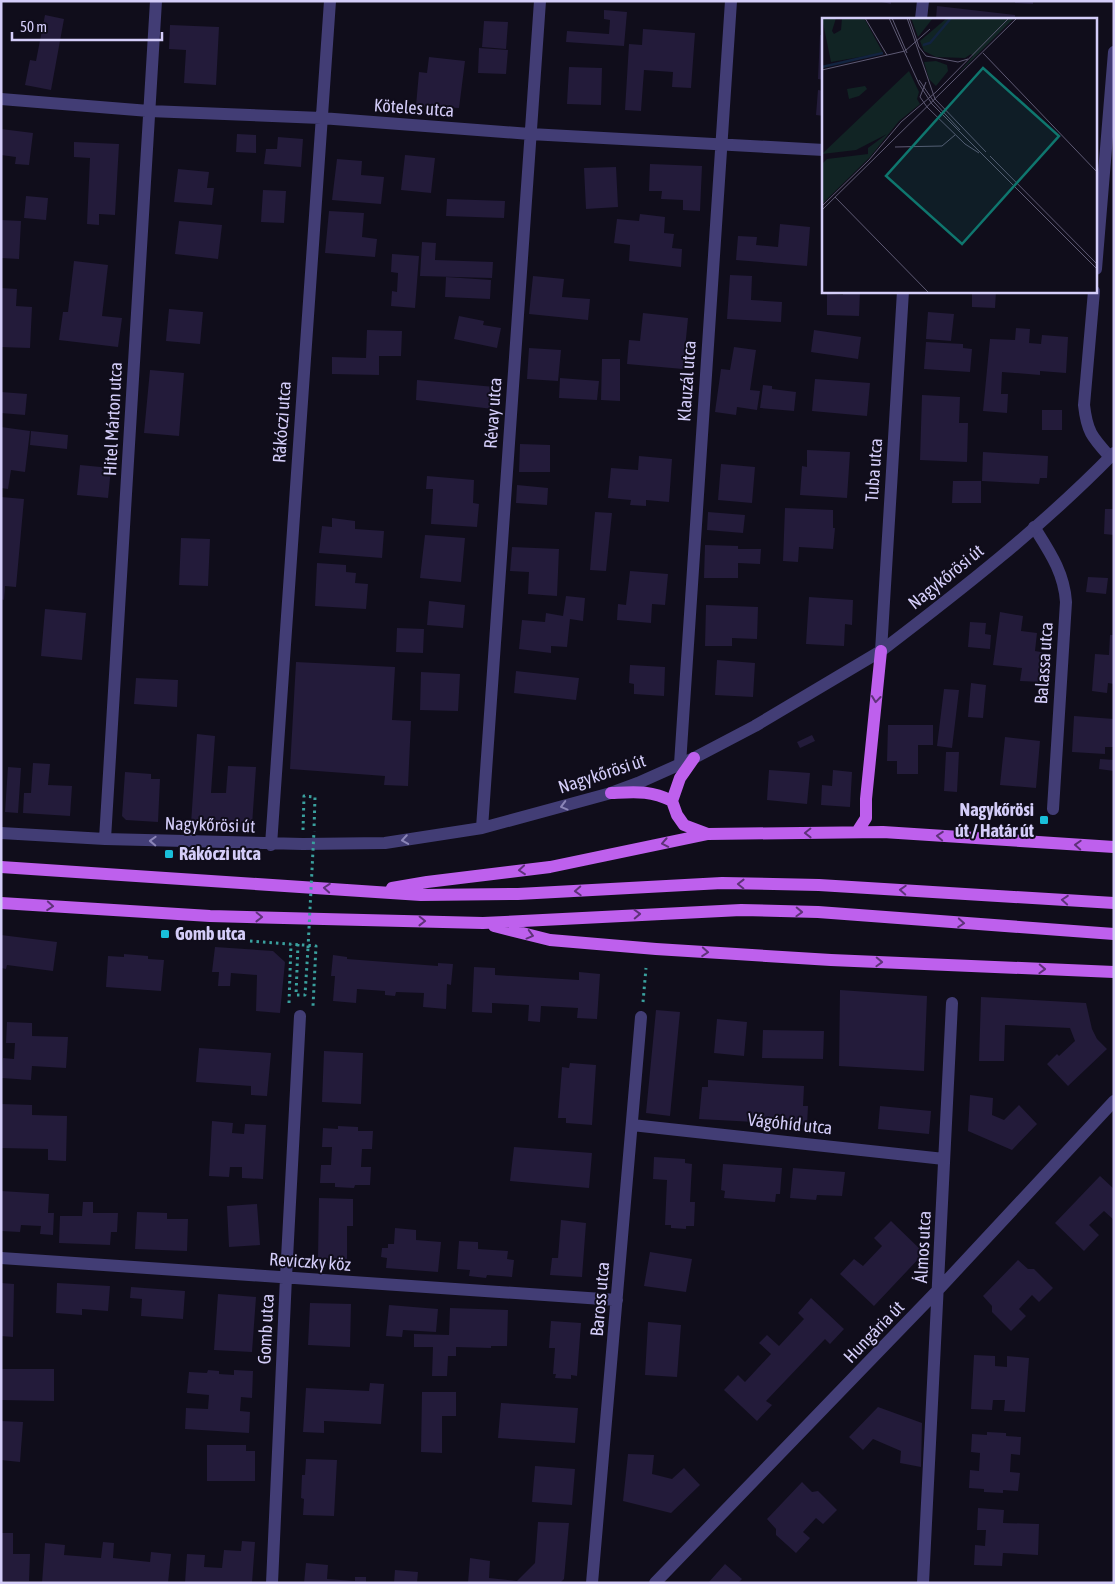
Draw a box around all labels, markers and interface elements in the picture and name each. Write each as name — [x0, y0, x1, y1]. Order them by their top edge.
scale bar — [12, 10, 162, 42]
text: 50 m — [20, 18, 47, 35]
inset map — [822, 18, 1098, 292]
street label: Köteles utca — [373, 94, 455, 121]
street label: Klauzál utca — [673, 340, 700, 422]
street label: Hitel Márton utca — [99, 362, 126, 476]
street label: Révay utca — [480, 377, 505, 449]
street label: Rákóczi utca — [268, 380, 295, 464]
street label: Tuba utca — [861, 437, 886, 503]
street label: Nagykőrösi út — [904, 540, 988, 613]
street label: Balassa utca — [1030, 621, 1057, 705]
one-way arrow — [871, 696, 882, 704]
street label: Nagykőrösi út — [555, 750, 648, 798]
place label: Nagykőrösi út / Határ út — [955, 799, 1035, 841]
one-way arrow — [560, 800, 568, 810]
street label: Nagykőrösi út — [164, 812, 256, 837]
marker: Nagykőrösi út / Határ út — [1038, 814, 1050, 826]
one-way arrow — [804, 828, 812, 838]
one-way arrow — [936, 830, 944, 841]
one-way arrow — [401, 834, 409, 845]
one-way arrow — [148, 836, 156, 846]
one-way arrow — [660, 837, 669, 848]
one-way arrow — [1073, 840, 1081, 850]
place label: Rákóczi utca — [179, 843, 261, 864]
marker: Rákóczi utca — [163, 848, 175, 860]
one-way arrow — [518, 864, 526, 875]
one-way arrow — [736, 878, 744, 889]
one-way arrow — [323, 883, 331, 894]
one-way arrow — [899, 884, 907, 895]
one-way arrow — [574, 885, 582, 896]
one-way arrow — [1061, 895, 1069, 906]
one-way arrow — [46, 900, 54, 911]
one-way arrow — [796, 907, 803, 917]
one-way arrow — [633, 909, 641, 920]
one-way arrow — [256, 912, 263, 922]
one-way arrow — [418, 916, 426, 926]
one-way arrow — [958, 917, 966, 928]
place label: Gomb utca — [175, 923, 246, 944]
marker: Gomb utca — [159, 928, 171, 940]
one-way arrow — [526, 929, 535, 940]
one-way arrow — [701, 947, 709, 958]
one-way arrow — [876, 957, 884, 967]
one-way arrow — [1038, 964, 1046, 974]
street label: Vágóhíd utca — [747, 1109, 833, 1138]
street label: Álmos utca — [910, 1210, 935, 1284]
street label: Reviczky köz — [268, 1248, 352, 1275]
street label: Baross utca — [586, 1261, 613, 1337]
street label: Gomb utca — [253, 1293, 278, 1365]
street label: Hungária út — [839, 1296, 908, 1367]

